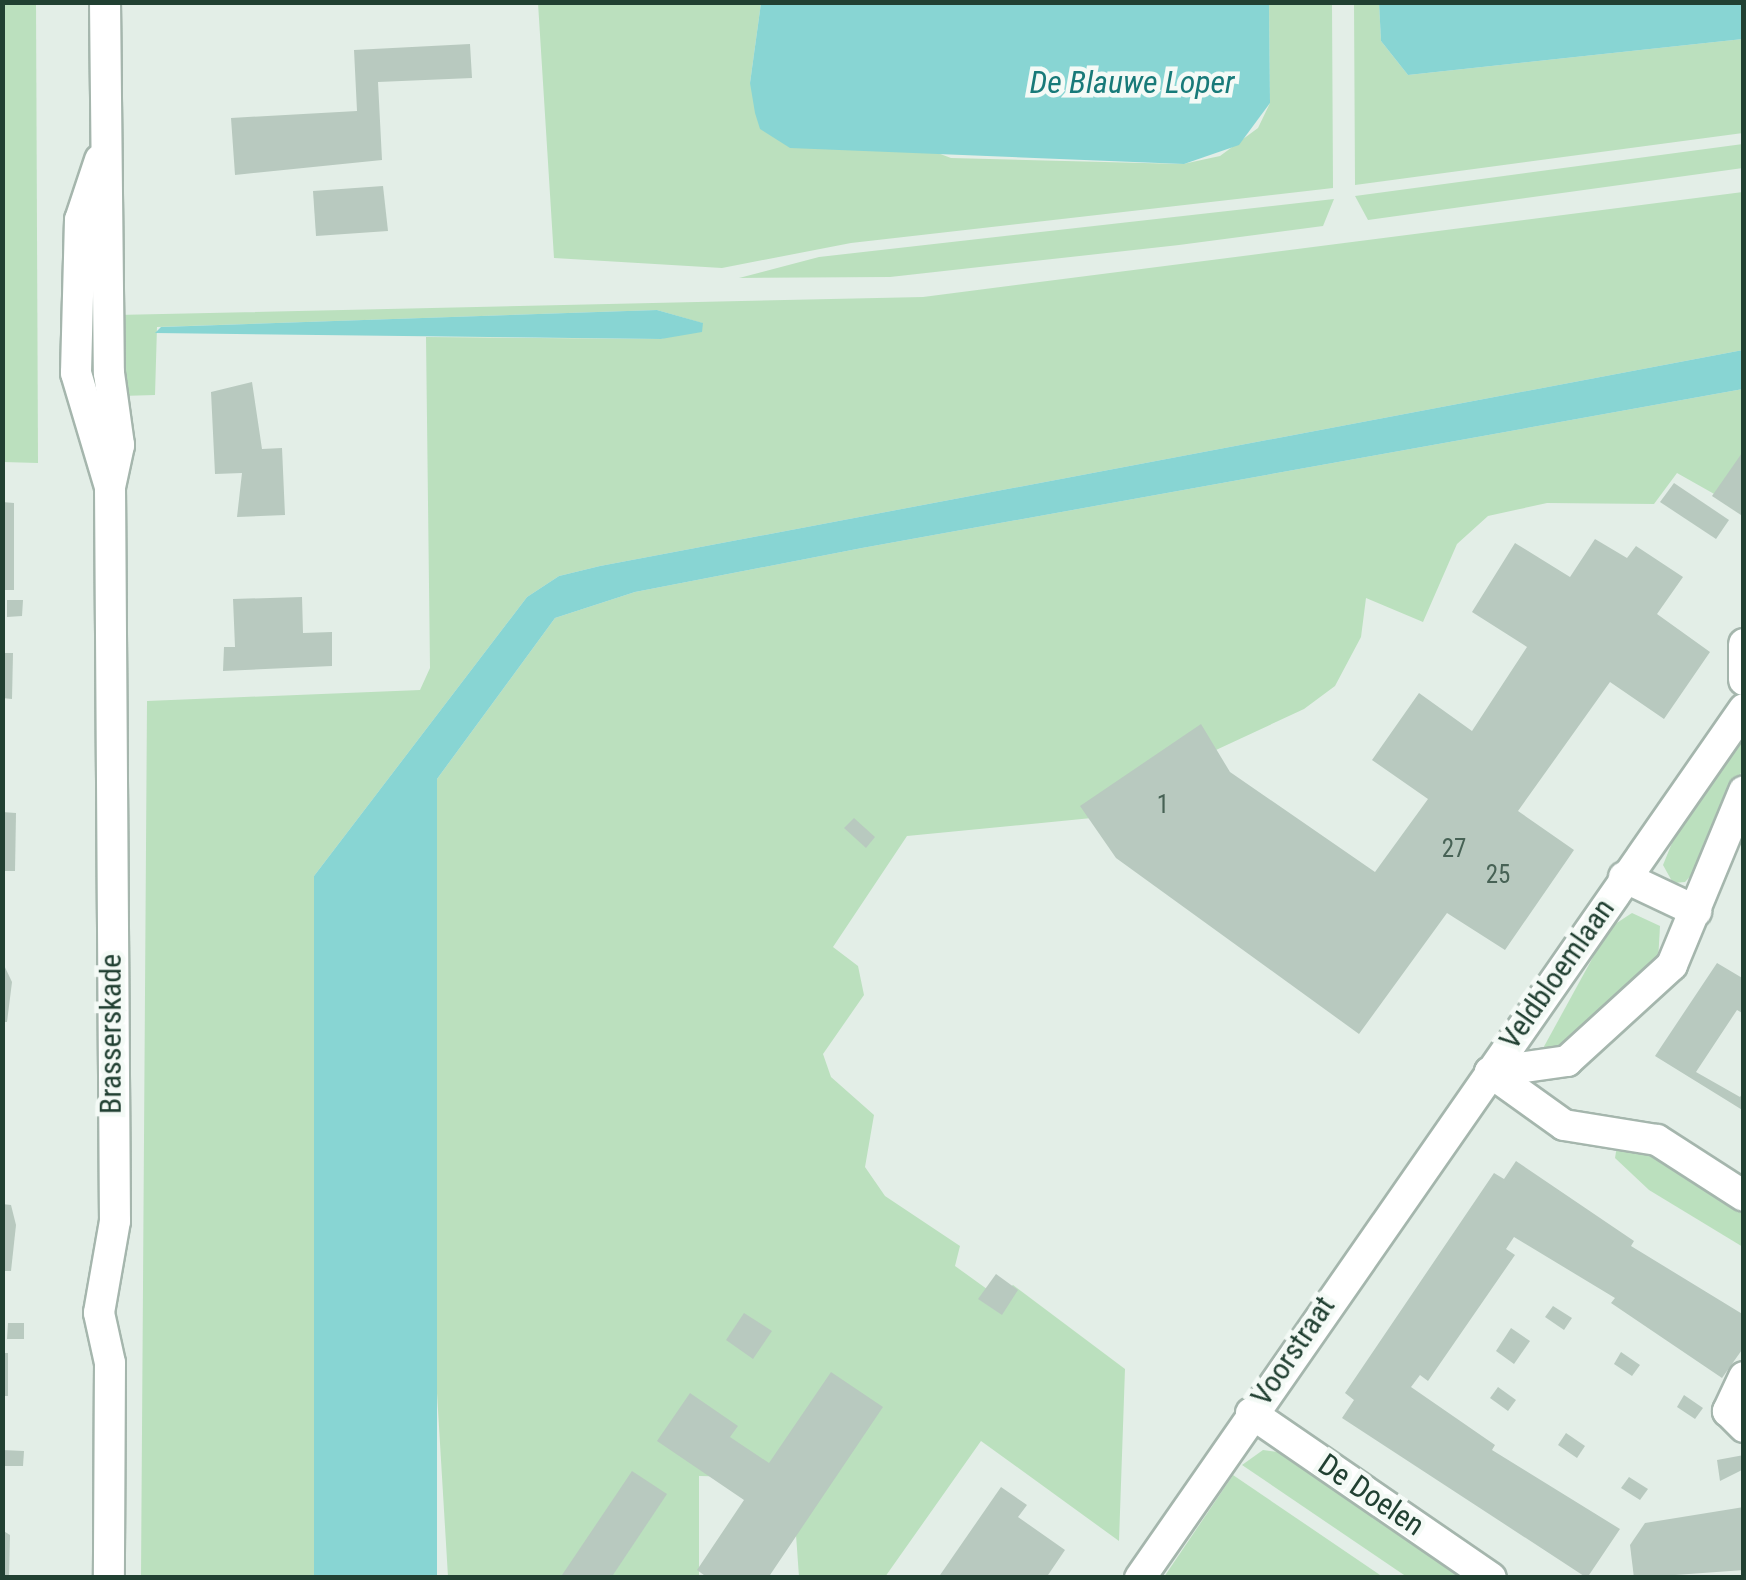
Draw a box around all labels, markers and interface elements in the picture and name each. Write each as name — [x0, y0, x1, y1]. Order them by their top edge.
water label: De Blauwe Loper — [1029, 63, 1235, 101]
house number: 1 — [1157, 790, 1169, 820]
house number: 27 — [1442, 834, 1466, 864]
house number: 25 — [1486, 860, 1510, 890]
street label: Veldbloemlaan — [1492, 892, 1622, 1056]
street label: Brasserskade — [93, 954, 129, 1114]
street label: Voorstraat — [1243, 1289, 1343, 1413]
street label: De Doelen — [1311, 1447, 1431, 1543]

